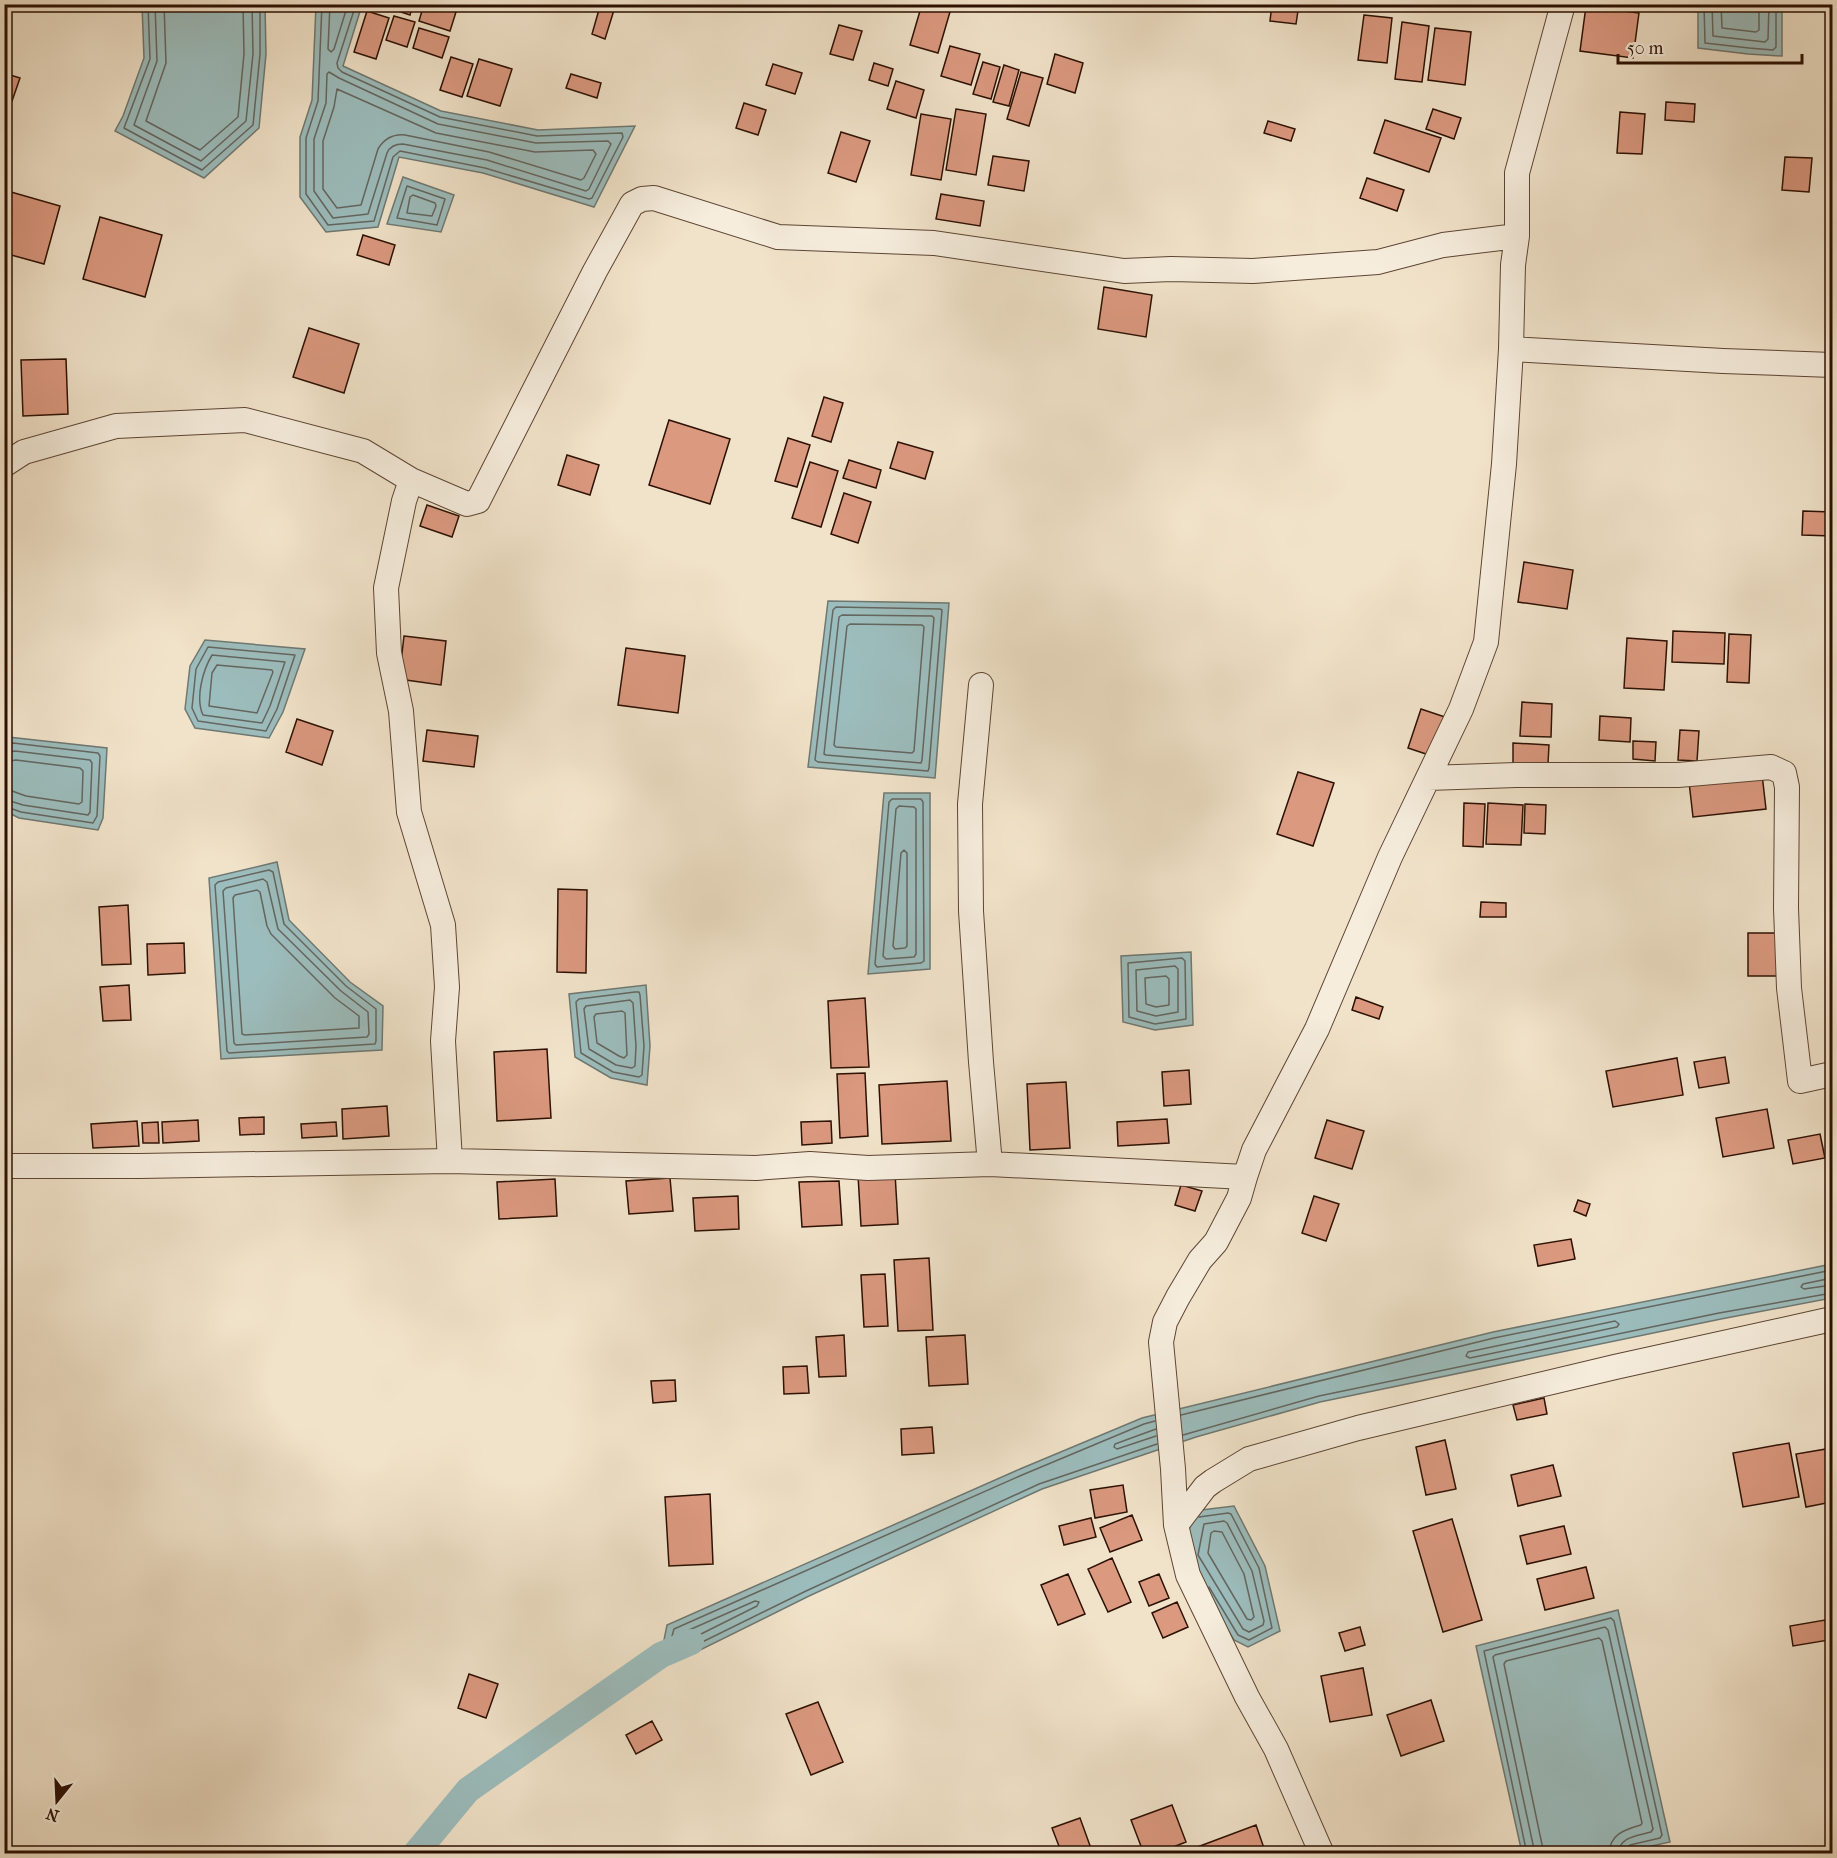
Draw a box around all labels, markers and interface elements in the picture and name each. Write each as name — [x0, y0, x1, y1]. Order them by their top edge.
scale bar — [1618, 27, 1802, 65]
text: 50 m — [1627, 38, 1664, 59]
north arrow — [27, 1771, 87, 1831]
text: N — [43, 1804, 61, 1826]

